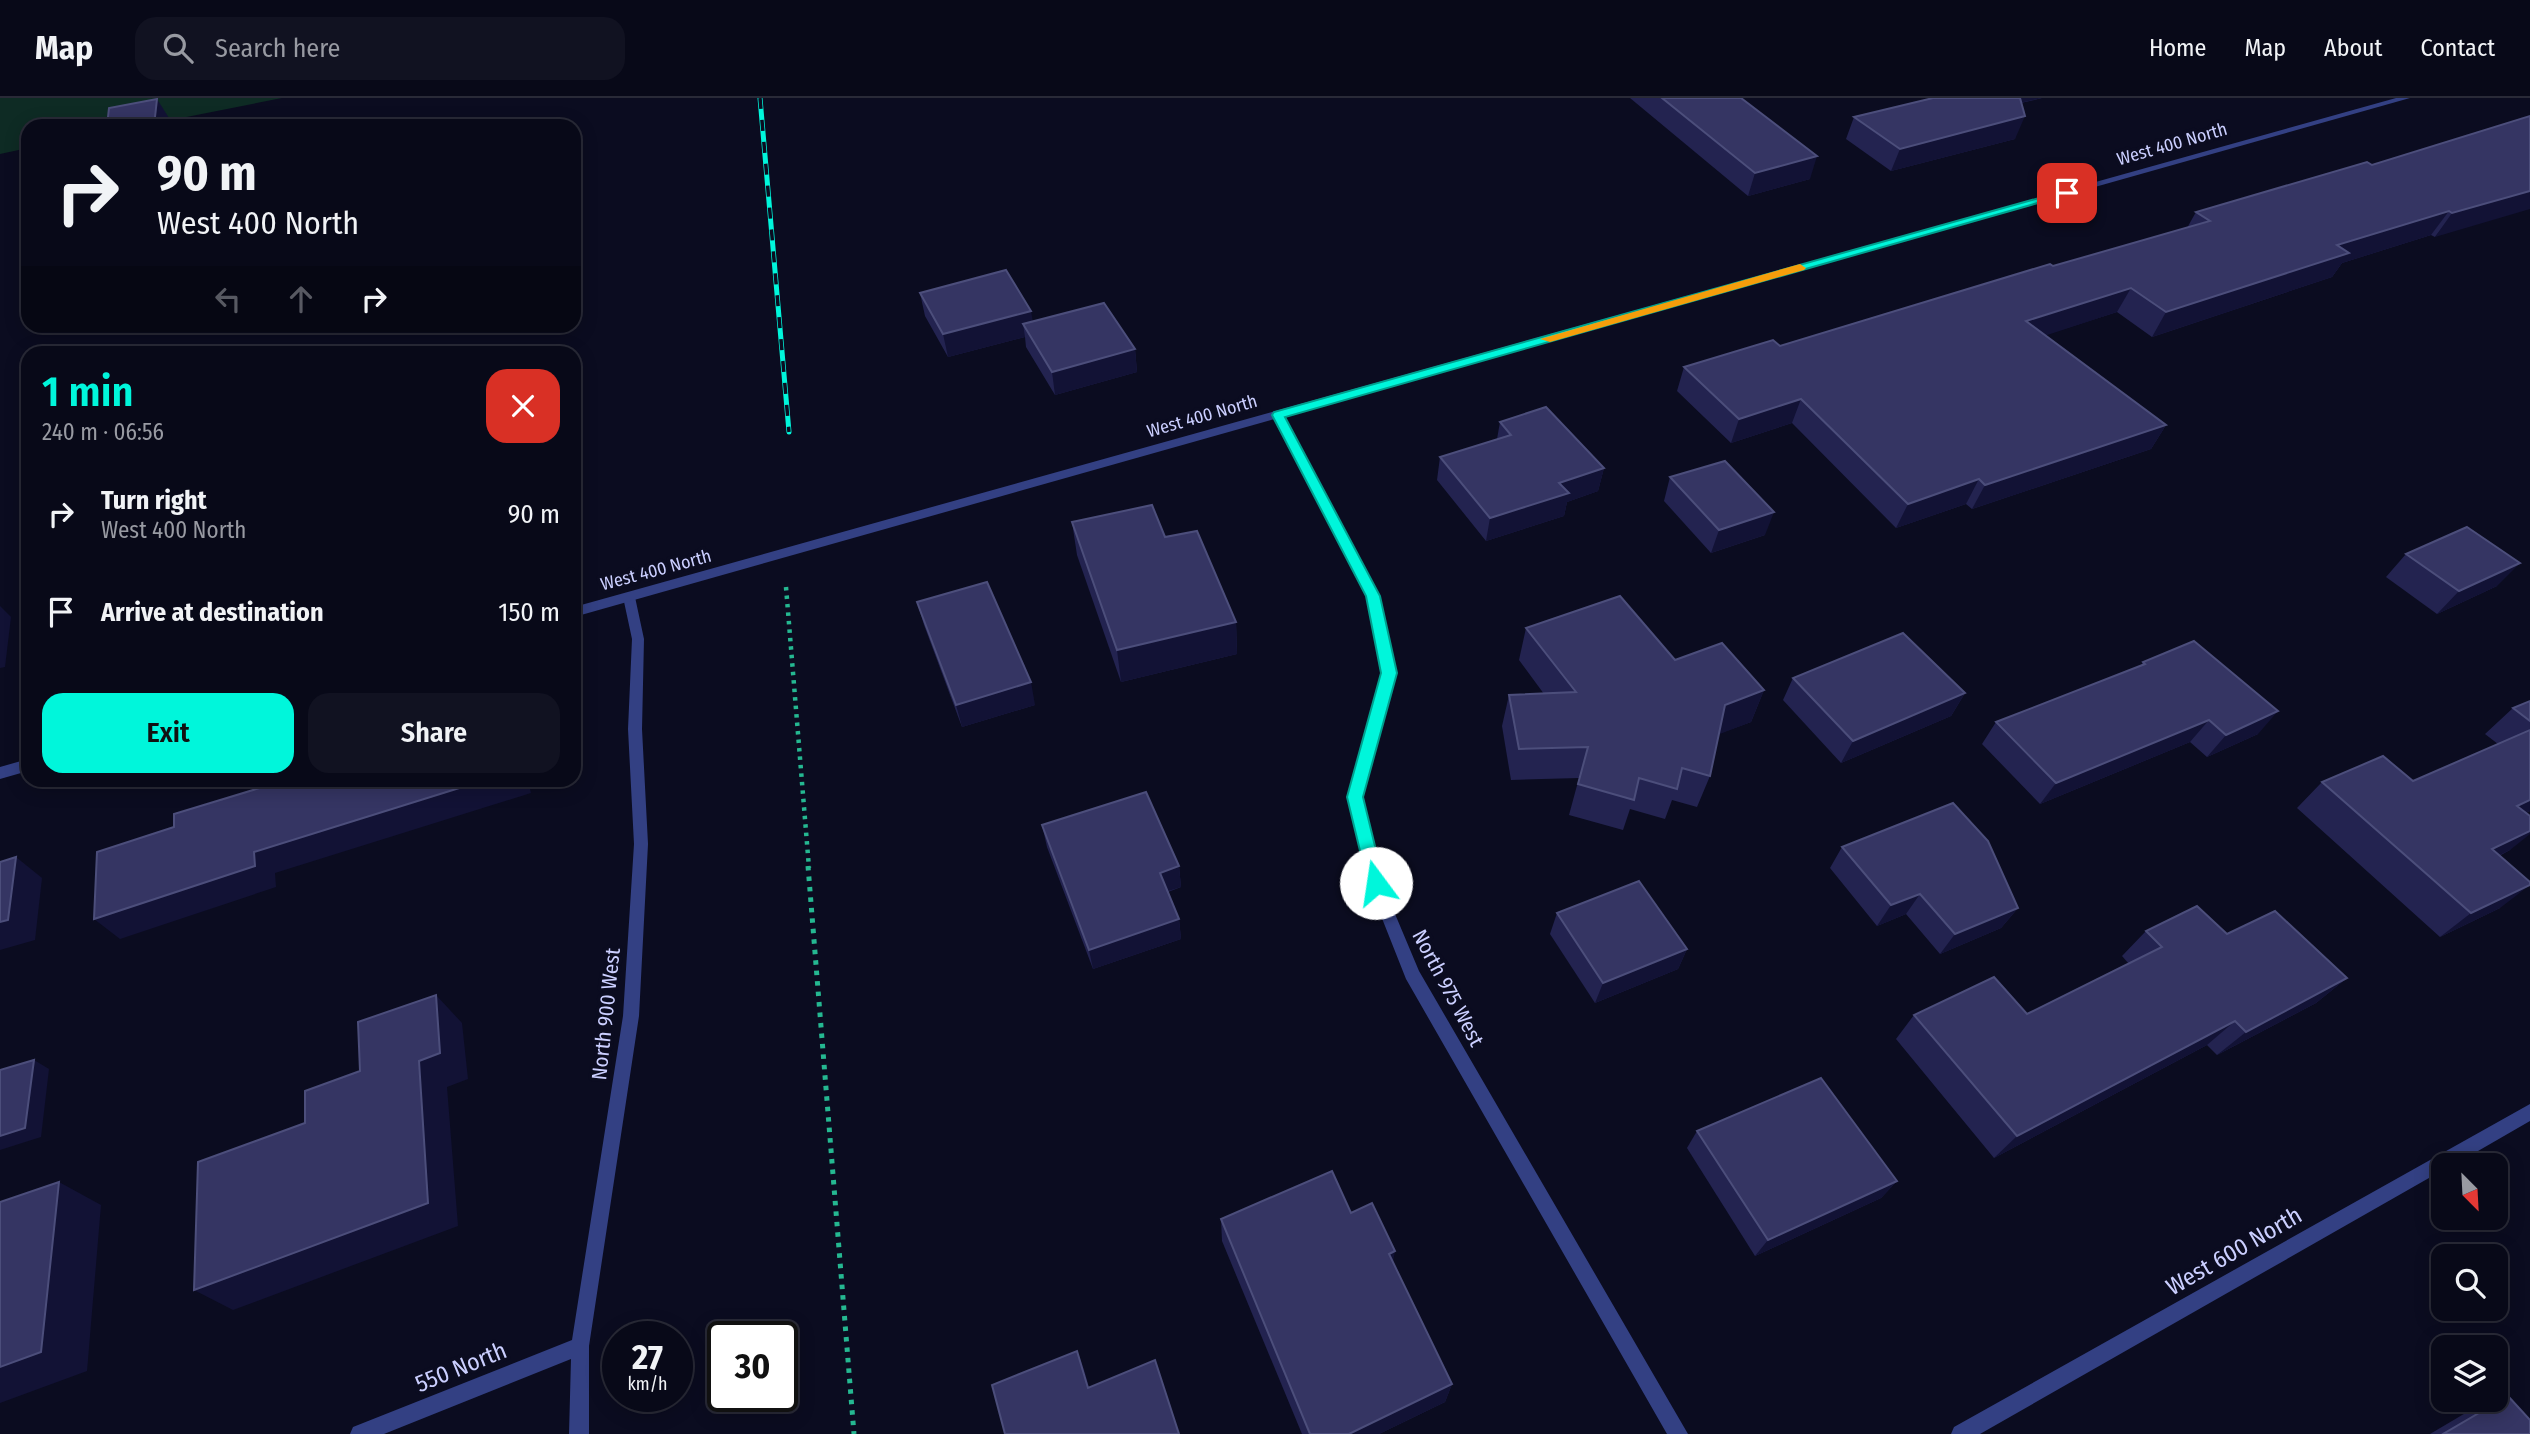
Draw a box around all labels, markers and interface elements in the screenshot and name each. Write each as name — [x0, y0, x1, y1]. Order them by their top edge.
search box — [135, 17, 625, 80]
text: Map — [35, 28, 93, 68]
icon: search — [159, 29, 197, 67]
text: Search here — [215, 33, 340, 64]
text: Home — [2149, 34, 2206, 62]
text: Map — [2244, 34, 2286, 62]
text: About — [2324, 34, 2382, 62]
text: Contact — [2420, 34, 2495, 62]
street label: West 400 North — [2114, 118, 2230, 170]
text: 90 m — [157, 144, 257, 203]
icon: right — [42, 147, 133, 238]
pin — [2037, 163, 2097, 223]
icon: arrive — [2048, 174, 2086, 212]
text: West 400 North — [157, 204, 359, 242]
icon: left — [209, 280, 247, 318]
icon: ahead — [282, 280, 320, 318]
icon: right — [355, 280, 393, 318]
text: 1 min — [42, 367, 133, 417]
button: close — [486, 369, 560, 443]
street label: West 400 North — [1144, 390, 1260, 442]
text: 240 m · 06:56 — [42, 418, 164, 446]
text: Turn right — [101, 485, 207, 516]
icon: right — [42, 495, 80, 533]
text: 90 m — [508, 499, 560, 530]
text: West 400 North — [101, 516, 246, 544]
street label: West 400 North — [598, 545, 714, 595]
icon: arrive — [42, 593, 80, 631]
text: Arrive at destination — [101, 597, 324, 628]
text: 150 m — [498, 597, 560, 628]
button: Exit — [42, 693, 294, 773]
button: Share — [308, 693, 560, 773]
position arrow — [1339, 846, 1413, 920]
street label: North 975 West — [1406, 925, 1490, 1051]
street label: North 900 West — [586, 947, 626, 1081]
north arrow — [2431, 1153, 2508, 1230]
map controls — [2431, 1153, 2508, 1412]
street label: West 600 North — [2161, 1201, 2307, 1301]
button: search — [2431, 1244, 2508, 1321]
speed limit sign: 30 — [707, 1321, 798, 1412]
button: layers — [2431, 1335, 2508, 1412]
street label: 550 North — [411, 1336, 511, 1398]
text: 27 — [632, 1336, 663, 1378]
text: km/h — [627, 1373, 668, 1395]

